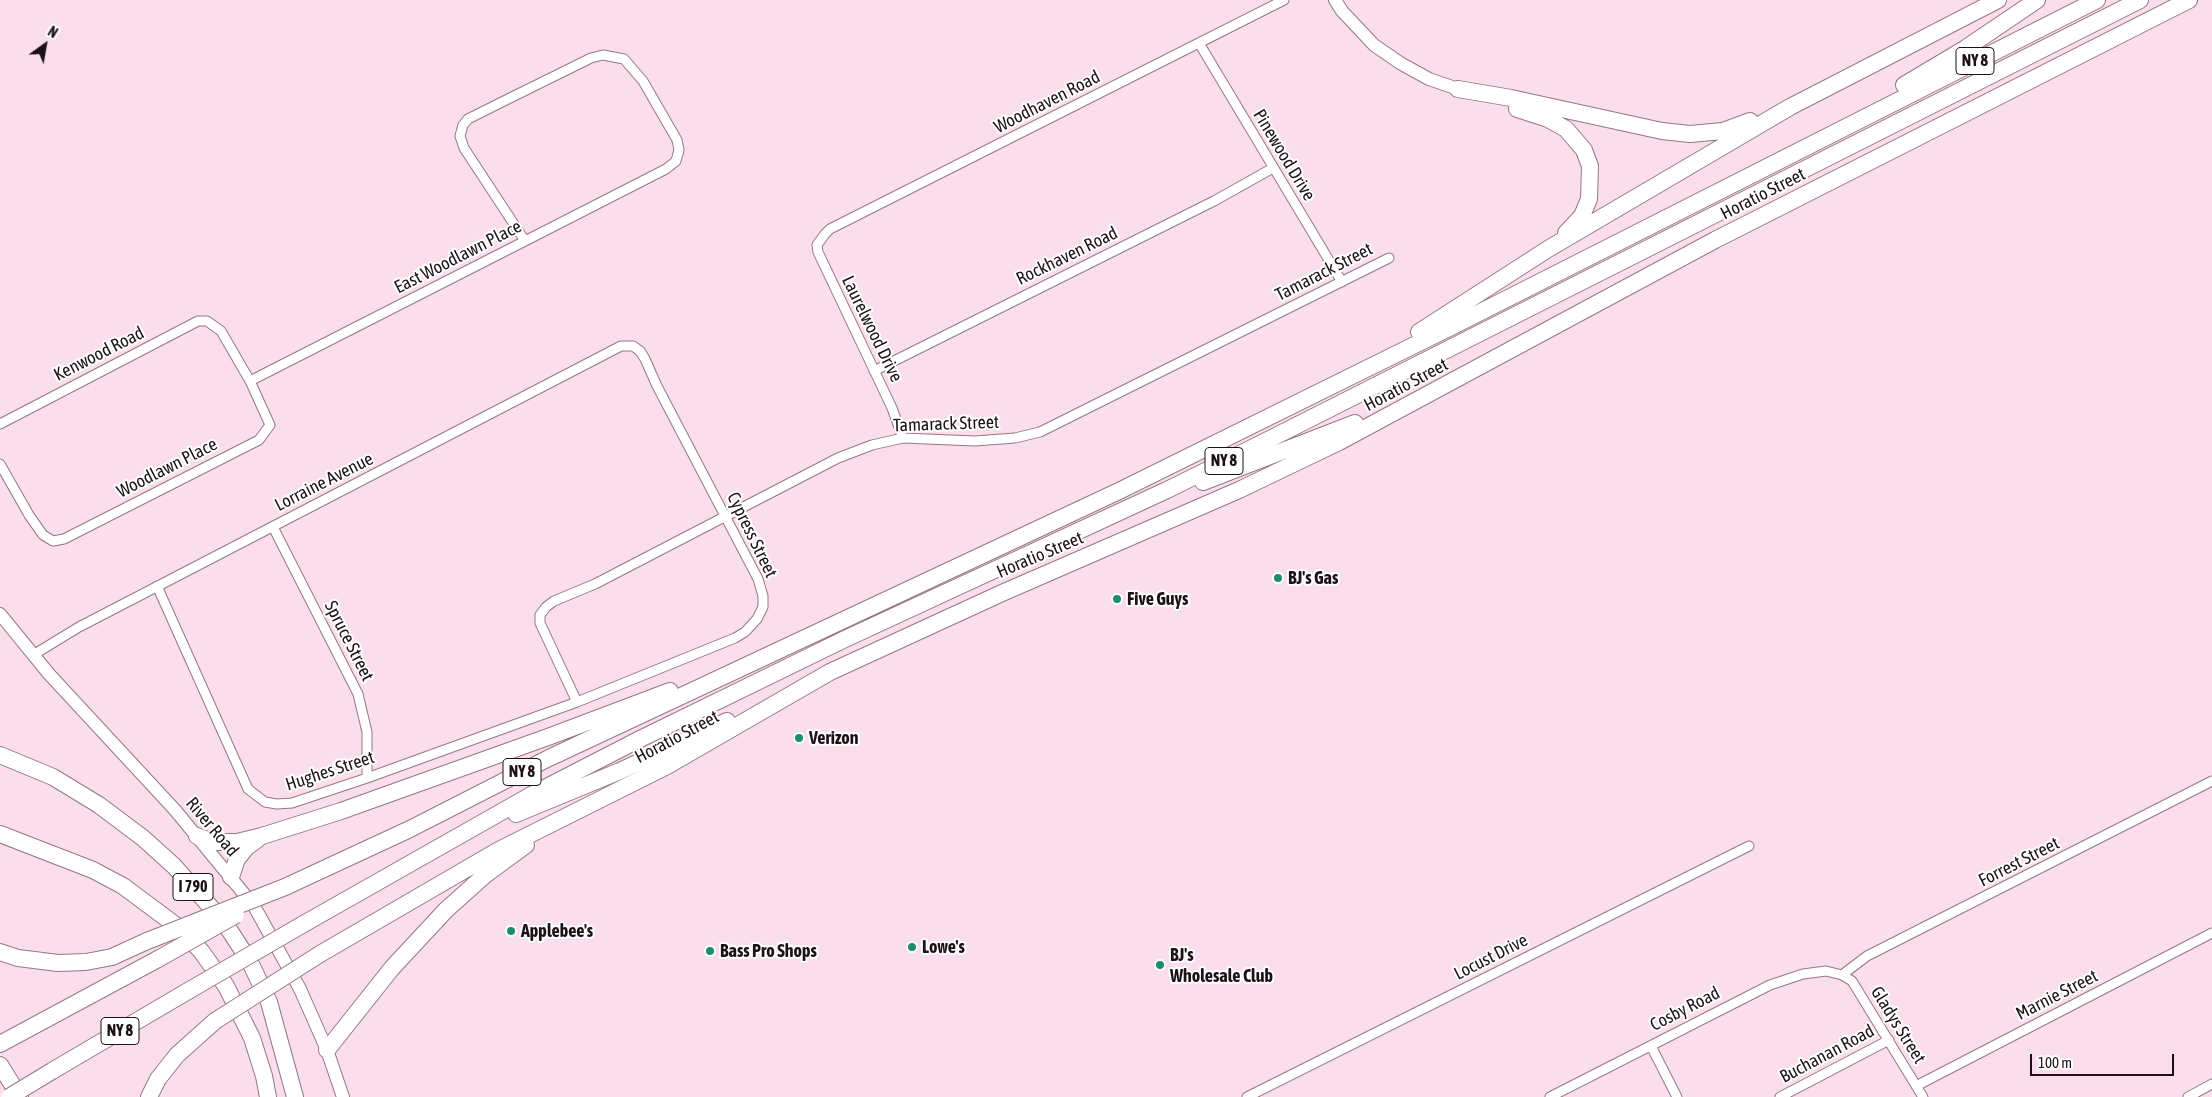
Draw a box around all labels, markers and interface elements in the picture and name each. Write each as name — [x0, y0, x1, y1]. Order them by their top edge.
north arrow — [20, 20, 70, 70]
text: N — [45, 23, 61, 41]
road number: NY 8 — [1956, 48, 1994, 74]
street label: Woodhaven Road — [990, 66, 1104, 138]
street label: Pinewood Drive — [1248, 105, 1320, 205]
street label: Horatio Street — [1717, 163, 1809, 225]
street label: East Woodlawn Place — [391, 216, 525, 298]
street label: Rockhaven Road — [1013, 222, 1121, 290]
street label: Tamarack Street — [1272, 238, 1376, 306]
street label: Laurelwood Drive — [837, 272, 907, 386]
street label: Kenwood Road — [50, 322, 148, 386]
street label: Horatio Street — [1360, 354, 1452, 416]
street label: Tamarack Street — [893, 411, 999, 437]
street label: Woodlawn Place — [113, 433, 221, 503]
street label: Lorraine Avenue — [271, 448, 377, 516]
road number: NY 8 — [1205, 448, 1243, 474]
street label: Cypress Street — [722, 489, 782, 581]
street label: Horatio Street — [993, 527, 1087, 583]
place label: BJ's Gas — [1288, 567, 1338, 589]
marker: BJ's Gas — [1272, 572, 1284, 584]
place label: Five Guys — [1127, 588, 1188, 610]
marker: Five Guys — [1111, 593, 1123, 605]
street label: Spruce Street — [320, 597, 378, 685]
street label: Horatio Street — [631, 706, 723, 768]
place label: Verizon — [809, 727, 858, 749]
marker: Verizon — [793, 732, 805, 744]
street label: Hughes Street — [283, 746, 377, 796]
road number: NY 8 — [503, 759, 541, 786]
street label: River Road — [181, 793, 243, 861]
street label: Forrest Street — [1975, 832, 2063, 892]
road number: I 790 — [173, 874, 213, 900]
place label: Applebee's — [521, 920, 593, 942]
marker: Applebee's — [505, 925, 517, 937]
street label: Locust Drive — [1451, 929, 1531, 985]
place label: Lowe's — [922, 936, 965, 958]
place label: Bass Pro Shops — [720, 940, 817, 962]
marker: Lowe's — [906, 941, 918, 953]
place label: BJ's Wholesale Club — [1170, 944, 1273, 986]
marker: Bass Pro Shops — [704, 945, 716, 957]
marker: BJ's Wholesale Club — [1154, 959, 1166, 971]
street label: Marnie Street — [2013, 965, 2101, 1025]
street label: Cosby Road — [1646, 982, 1724, 1036]
street label: Gladys Street — [1866, 982, 1930, 1068]
road number: NY 8 — [101, 1018, 139, 1044]
street label: Buchanan Road — [1776, 1020, 1878, 1088]
scale bar — [2032, 1044, 2176, 1076]
text: 100 m — [2038, 1054, 2072, 1071]

